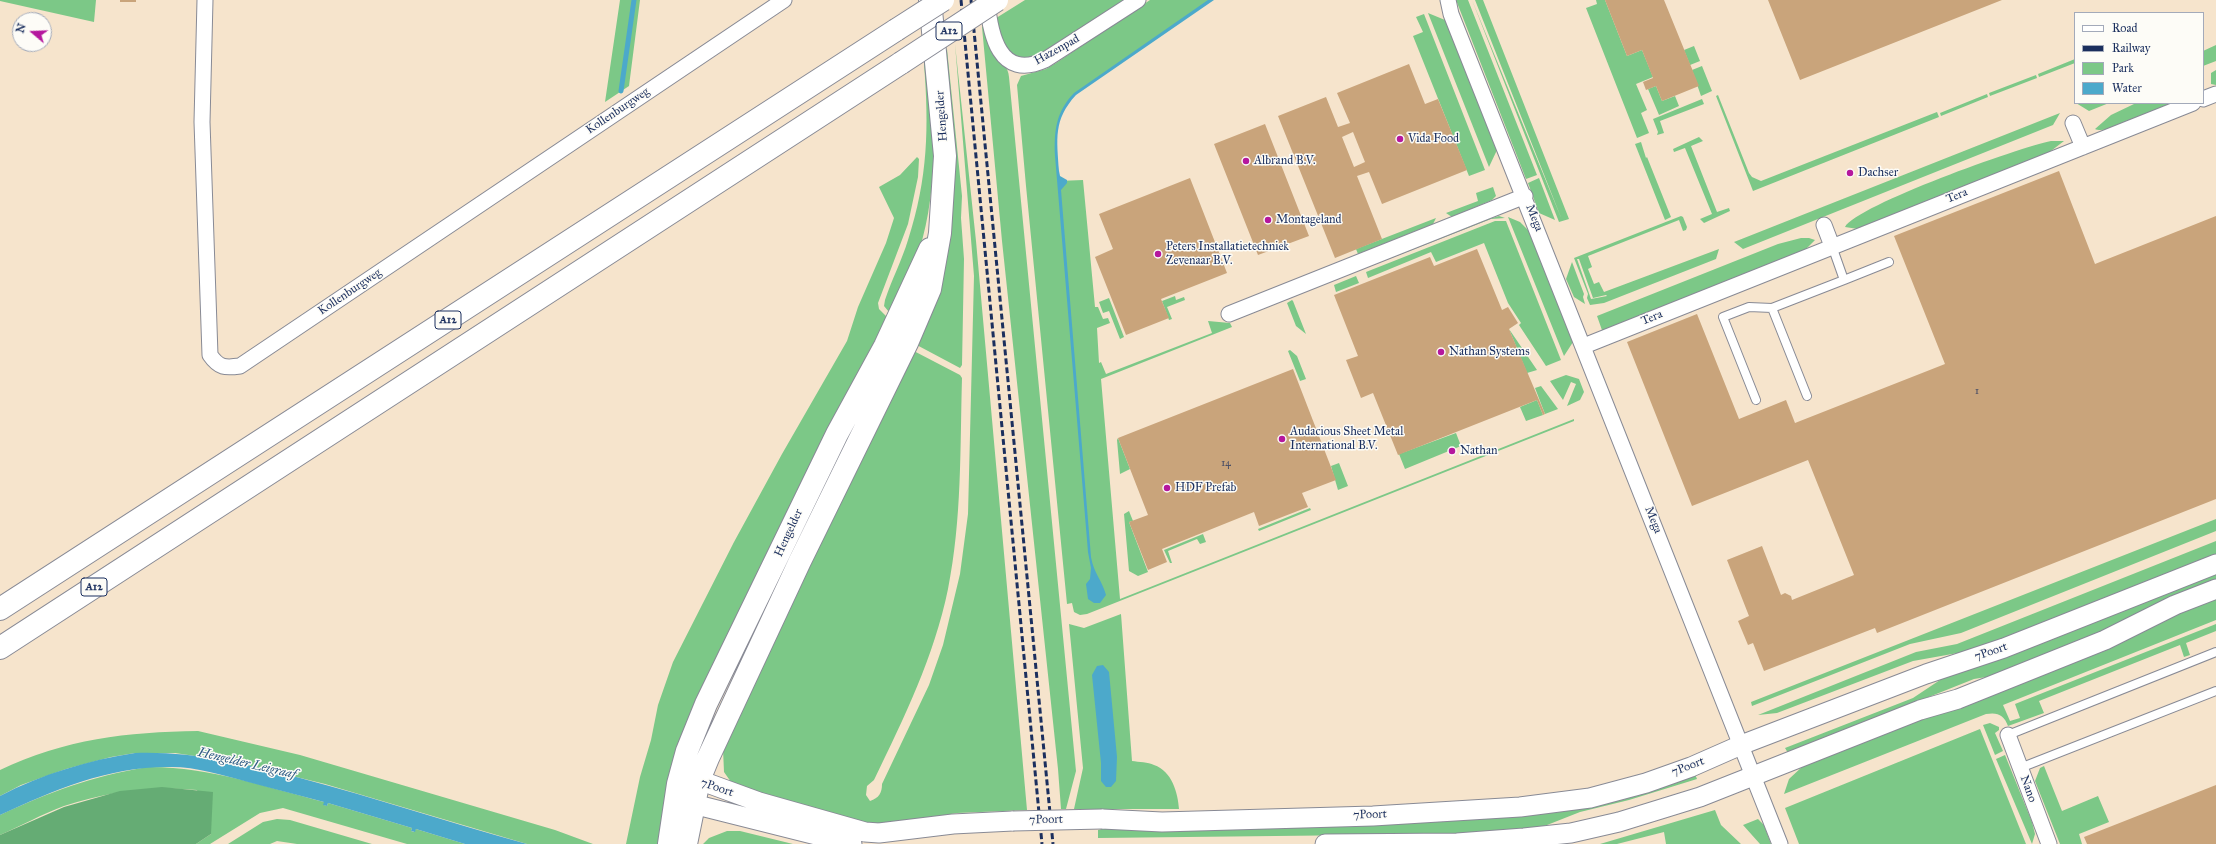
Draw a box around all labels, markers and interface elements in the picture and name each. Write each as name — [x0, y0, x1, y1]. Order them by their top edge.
north arrow — [12, 12, 52, 52]
legend — [2074, 12, 2204, 104]
text: Road — [2112, 21, 2138, 35]
text: N — [13, 22, 29, 35]
road number: A12 — [936, 22, 962, 40]
street label: Hazenpad — [1032, 32, 1082, 68]
text: Railway — [2112, 41, 2150, 55]
text: Park — [2112, 61, 2134, 75]
text: Water — [2112, 81, 2142, 95]
street label: Kollenburgweg — [584, 85, 652, 137]
street label: Hengelder — [933, 90, 951, 142]
place label: Vida Food — [1408, 132, 1459, 146]
marker: Vida Food — [1395, 134, 1405, 144]
place label: Albrand B.V. — [1254, 154, 1315, 168]
marker: Albrand B.V. — [1241, 156, 1251, 166]
place label: Dachser — [1858, 166, 1898, 180]
marker: Dachser — [1845, 168, 1855, 178]
street label: Tera — [1944, 185, 1970, 207]
street label: Mega — [1522, 202, 1546, 234]
place label: Montageland — [1276, 213, 1342, 227]
marker: Montageland — [1263, 215, 1273, 225]
place label: Peters Installatietechniek Zevenaar B.V. — [1166, 240, 1289, 268]
marker: Peters Installatietechniek Zevenaar B.V. — [1153, 249, 1163, 259]
street label: Kollenburgweg — [316, 266, 384, 318]
street label: Tera — [1639, 307, 1665, 329]
road number: A12 — [435, 311, 461, 329]
place label: Nathan Systems — [1449, 345, 1530, 359]
marker: Nathan Systems — [1436, 347, 1446, 357]
house number: 1 — [1975, 386, 1979, 398]
place label: Audacious Sheet Metal International B.V. — [1290, 425, 1403, 453]
marker: Audacious Sheet Metal International B.V. — [1277, 434, 1287, 444]
place label: Nathan — [1460, 444, 1497, 458]
marker: Nathan — [1447, 446, 1457, 456]
house number: 14 — [1221, 458, 1231, 470]
place label: HDF Prefab — [1175, 481, 1236, 495]
marker: HDF Prefab — [1162, 483, 1172, 493]
street label: Mega — [1641, 504, 1665, 536]
street label: Hengelder — [772, 507, 806, 559]
road number: A12 — [81, 578, 107, 596]
street label: 7Poort — [1973, 640, 2009, 664]
water label: Hengelder Leigraaf — [196, 745, 298, 783]
street label: 7Poort — [1670, 754, 1706, 780]
street label: Nano — [2017, 774, 2039, 804]
street label: 7Poort — [699, 776, 735, 800]
street label: 7Poort — [1353, 807, 1387, 823]
street label: 7Poort — [1029, 813, 1063, 827]

